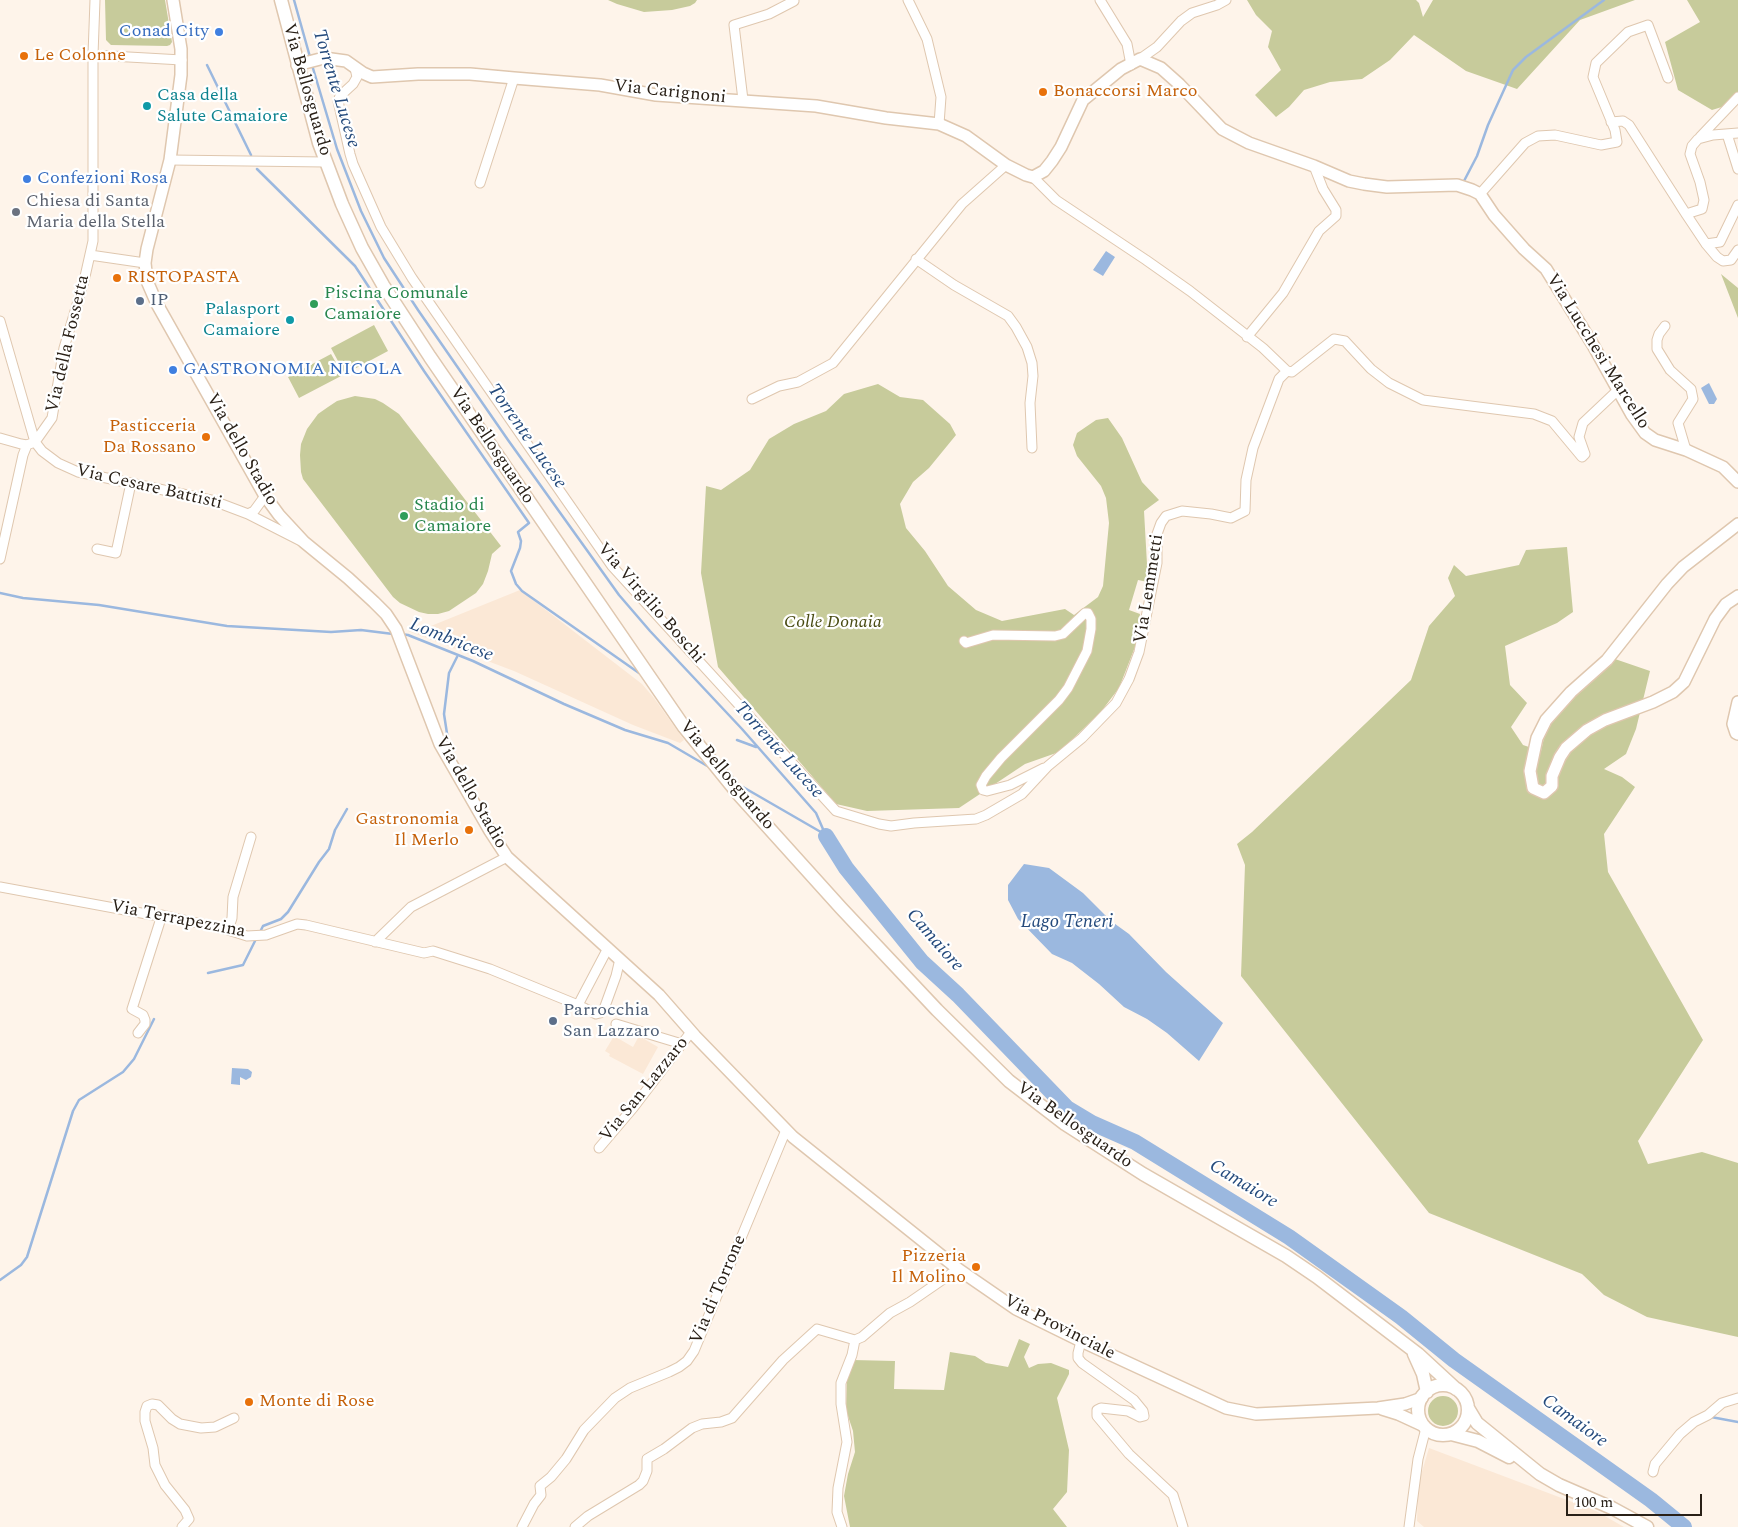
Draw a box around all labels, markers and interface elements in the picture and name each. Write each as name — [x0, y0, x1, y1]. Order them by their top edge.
place label: Conad City — [119, 21, 209, 43]
street label: Via Bellosguardo — [277, 21, 335, 159]
marker: Conad City — [213, 26, 225, 38]
water label: Torrente Lucese — [306, 27, 364, 151]
place label: Le Colonne — [34, 45, 126, 67]
marker: Le Colonne — [18, 50, 30, 62]
street label: Via Carignoni — [613, 76, 727, 110]
place label: Bonaccorsi Marco — [1053, 81, 1198, 103]
place label: Casa della Salute Camaiore — [157, 85, 288, 128]
marker: Bonaccorsi Marco — [1037, 86, 1049, 98]
marker: Casa della Salute Camaiore — [141, 100, 153, 112]
place label: Confezioni Rosa — [37, 168, 168, 190]
marker: Confezioni Rosa — [21, 173, 33, 185]
place label: Chiesa di Santa Maria della Stella — [26, 191, 165, 233]
marker: Chiesa di Santa Maria della Stella — [10, 206, 22, 218]
place label: RISTOPASTA — [127, 267, 240, 289]
street label: Via Lucchesi Marcello — [1540, 270, 1654, 434]
marker: RISTOPASTA — [111, 272, 123, 284]
street label: Via della Fossetta — [43, 273, 95, 415]
place label: Piscina Comunale Camaiore — [324, 283, 468, 326]
place label: IP — [150, 290, 169, 312]
marker: IP — [134, 295, 146, 307]
marker: Piscina Comunale Camaiore — [308, 298, 320, 310]
place label: Palasport Camaiore — [203, 299, 280, 342]
marker: Palasport Camaiore — [284, 314, 296, 326]
place label: GASTRONOMIA NICOLA — [183, 359, 403, 381]
marker: GASTRONOMIA NICOLA — [167, 364, 179, 376]
water label: Torrente Lucese — [481, 380, 571, 494]
street label: Via Bellosguardo — [444, 383, 538, 509]
street label: Via dello Stadio — [200, 390, 282, 510]
place label: Pasticceria Da Rossano — [103, 416, 196, 458]
marker: Pasticceria Da Rossano — [200, 431, 212, 443]
street label: Via Cesare Battisti — [74, 461, 224, 515]
place label: Stadio di Camaiore — [414, 495, 491, 538]
marker: Stadio di Camaiore — [398, 510, 410, 522]
street label: Via Lemmetti — [1131, 533, 1169, 645]
street label: Via Virgilio Boschi — [592, 539, 708, 669]
park label: Colle Donaia — [784, 612, 882, 634]
water label: Lombricese — [406, 614, 496, 668]
water label: Torrente Lucese — [728, 698, 828, 804]
street label: Via Bellosguardo — [674, 717, 778, 835]
street label: Via dello Stadio — [429, 733, 511, 853]
place label: Gastronomia Il Merlo — [355, 809, 459, 852]
marker: Gastronomia Il Merlo — [463, 824, 475, 836]
street label: Via Terrapezzina — [109, 896, 247, 944]
water label: Camaiore — [900, 905, 968, 977]
water label: Lago Teneri — [1021, 912, 1113, 934]
place label: Parrocchia San Lazzaro — [563, 1000, 660, 1042]
marker: Parrocchia San Lazzaro — [547, 1015, 559, 1027]
street label: Via San Lazzaro — [596, 1033, 694, 1147]
street label: Via Bellosguardo — [1012, 1078, 1136, 1174]
water label: Camaiore — [1204, 1156, 1282, 1214]
street label: Via di Torrone — [686, 1232, 752, 1348]
place label: Pizzeria Il Molino — [891, 1246, 966, 1288]
marker: Pizzeria Il Molino — [970, 1261, 982, 1273]
street label: Via Provinciale — [1000, 1291, 1118, 1365]
water label: Camaiore — [1536, 1390, 1612, 1454]
place label: Monte di Rose — [259, 1391, 374, 1413]
marker: Monte di Rose — [243, 1396, 255, 1408]
scale bar — [1568, 1484, 1704, 1516]
text: 100 m — [1574, 1491, 1613, 1514]

